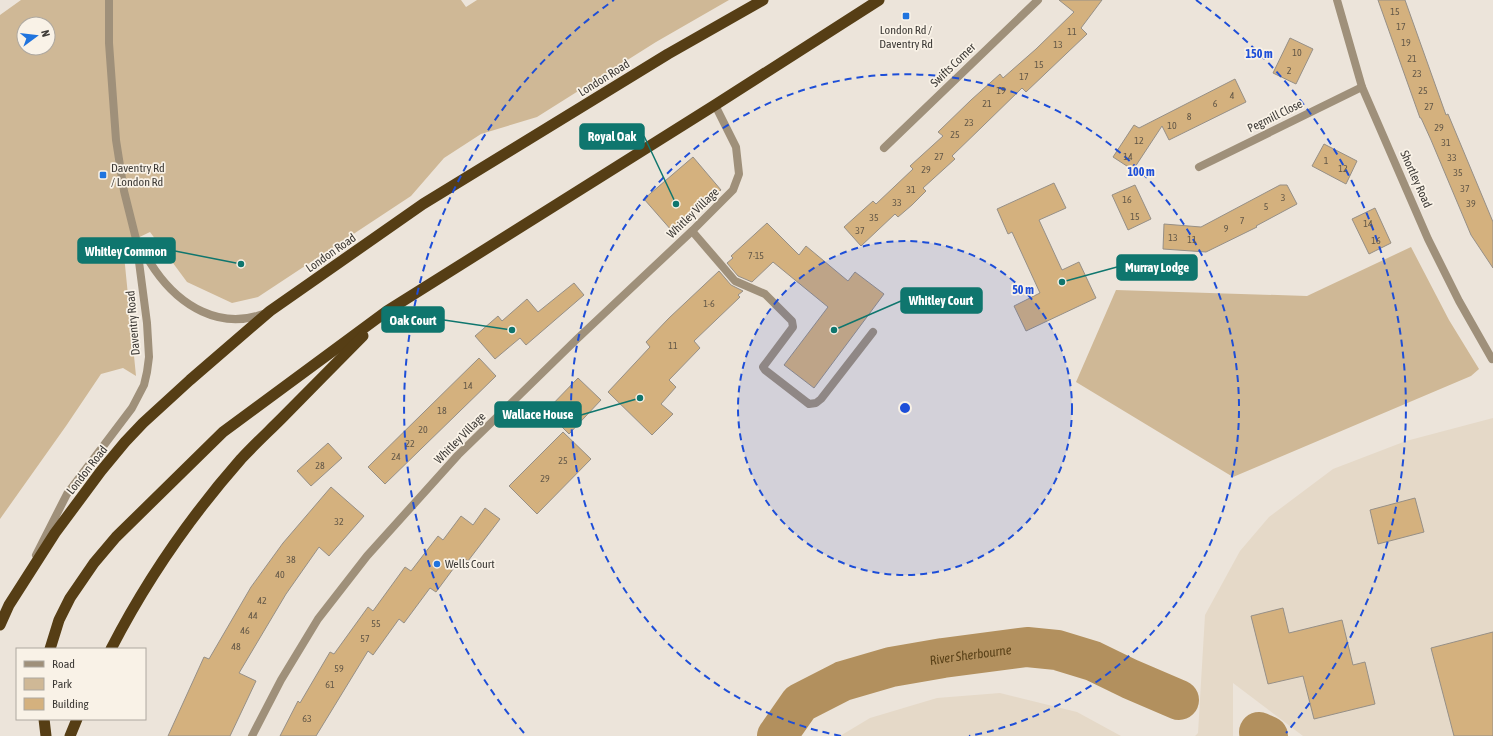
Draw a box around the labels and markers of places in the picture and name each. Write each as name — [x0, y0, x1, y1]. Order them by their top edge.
marker: London Rd / Daventry Rd — [901, 11, 911, 21]
place label: London Rd / Daventry Rd — [879, 23, 933, 51]
callout: Royal Oak — [580, 124, 644, 149]
place label: Daventry Rd / London Rd — [111, 161, 165, 189]
marker: Daventry Rd / London Rd — [98, 170, 108, 180]
callout: Whitley Common — [78, 238, 175, 263]
callout: Murray Lodge — [1117, 255, 1197, 280]
callout: Whitley Court — [901, 288, 982, 313]
callout: Oak Court — [382, 307, 444, 332]
centre of rings — [898, 401, 912, 415]
callout: Wallace House — [495, 402, 581, 427]
place label: Wells Court — [445, 557, 495, 571]
marker: Wells Court — [432, 559, 442, 569]

